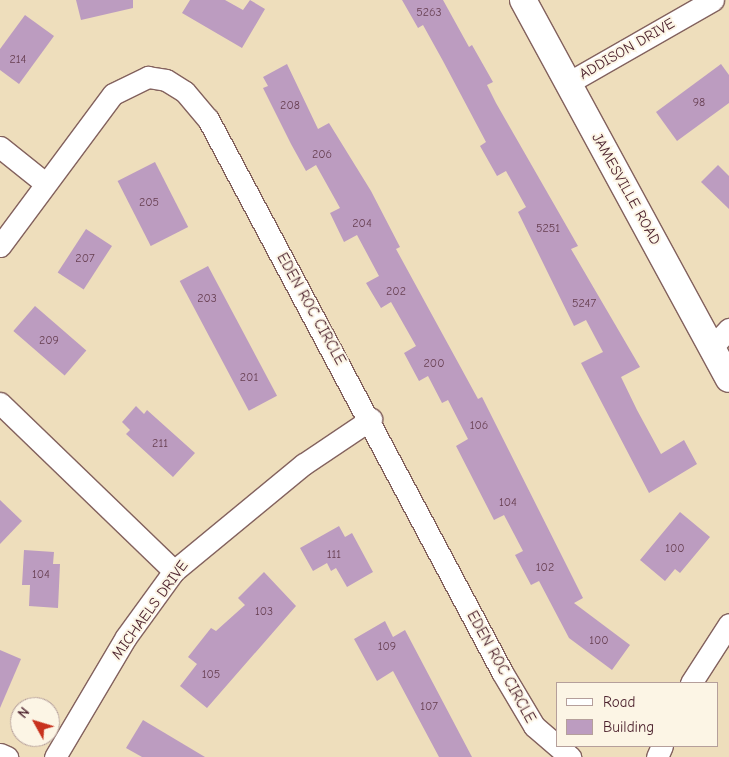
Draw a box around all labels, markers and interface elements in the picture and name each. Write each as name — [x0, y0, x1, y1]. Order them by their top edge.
house number: 5263 — [416, 6, 442, 20]
street label: ADDISON DRIVE — [576, 14, 678, 84]
house number: 214 — [10, 53, 26, 67]
house number: 98 — [693, 96, 705, 110]
house number: 208 — [280, 99, 300, 113]
street label: JAMESVILLE ROAD — [588, 130, 664, 248]
house number: 206 — [312, 148, 332, 162]
house number: 205 — [139, 196, 159, 210]
house number: 204 — [352, 217, 372, 231]
house number: 5251 — [536, 222, 560, 236]
street label: EDEN ROC CIRCLE — [273, 250, 349, 368]
house number: 207 — [75, 252, 95, 266]
house number: 202 — [386, 285, 406, 299]
house number: 203 — [197, 292, 217, 306]
house number: 5247 — [572, 297, 596, 311]
house number: 209 — [39, 334, 59, 348]
house number: 200 — [424, 357, 444, 371]
house number: 201 — [240, 371, 258, 385]
house number: 106 — [470, 419, 488, 433]
house number: 211 — [152, 437, 168, 451]
house number: 104 — [499, 496, 517, 510]
house number: 100 — [665, 542, 685, 556]
house number: 111 — [327, 548, 341, 562]
street label: MICHAELS DRIVE — [108, 557, 192, 663]
house number: 102 — [536, 561, 554, 575]
house number: 104 — [32, 568, 50, 582]
house number: 103 — [255, 605, 273, 619]
street label: EDEN ROC CIRCLE — [463, 608, 539, 726]
house number: 100 — [589, 634, 609, 648]
house number: 109 — [378, 640, 396, 654]
house number: 105 — [202, 668, 220, 682]
legend — [556, 682, 719, 747]
text: Road — [603, 693, 635, 711]
north arrow — [10, 697, 60, 747]
house number: 107 — [420, 700, 438, 714]
text: N — [14, 704, 33, 722]
text: Building — [603, 718, 654, 736]

